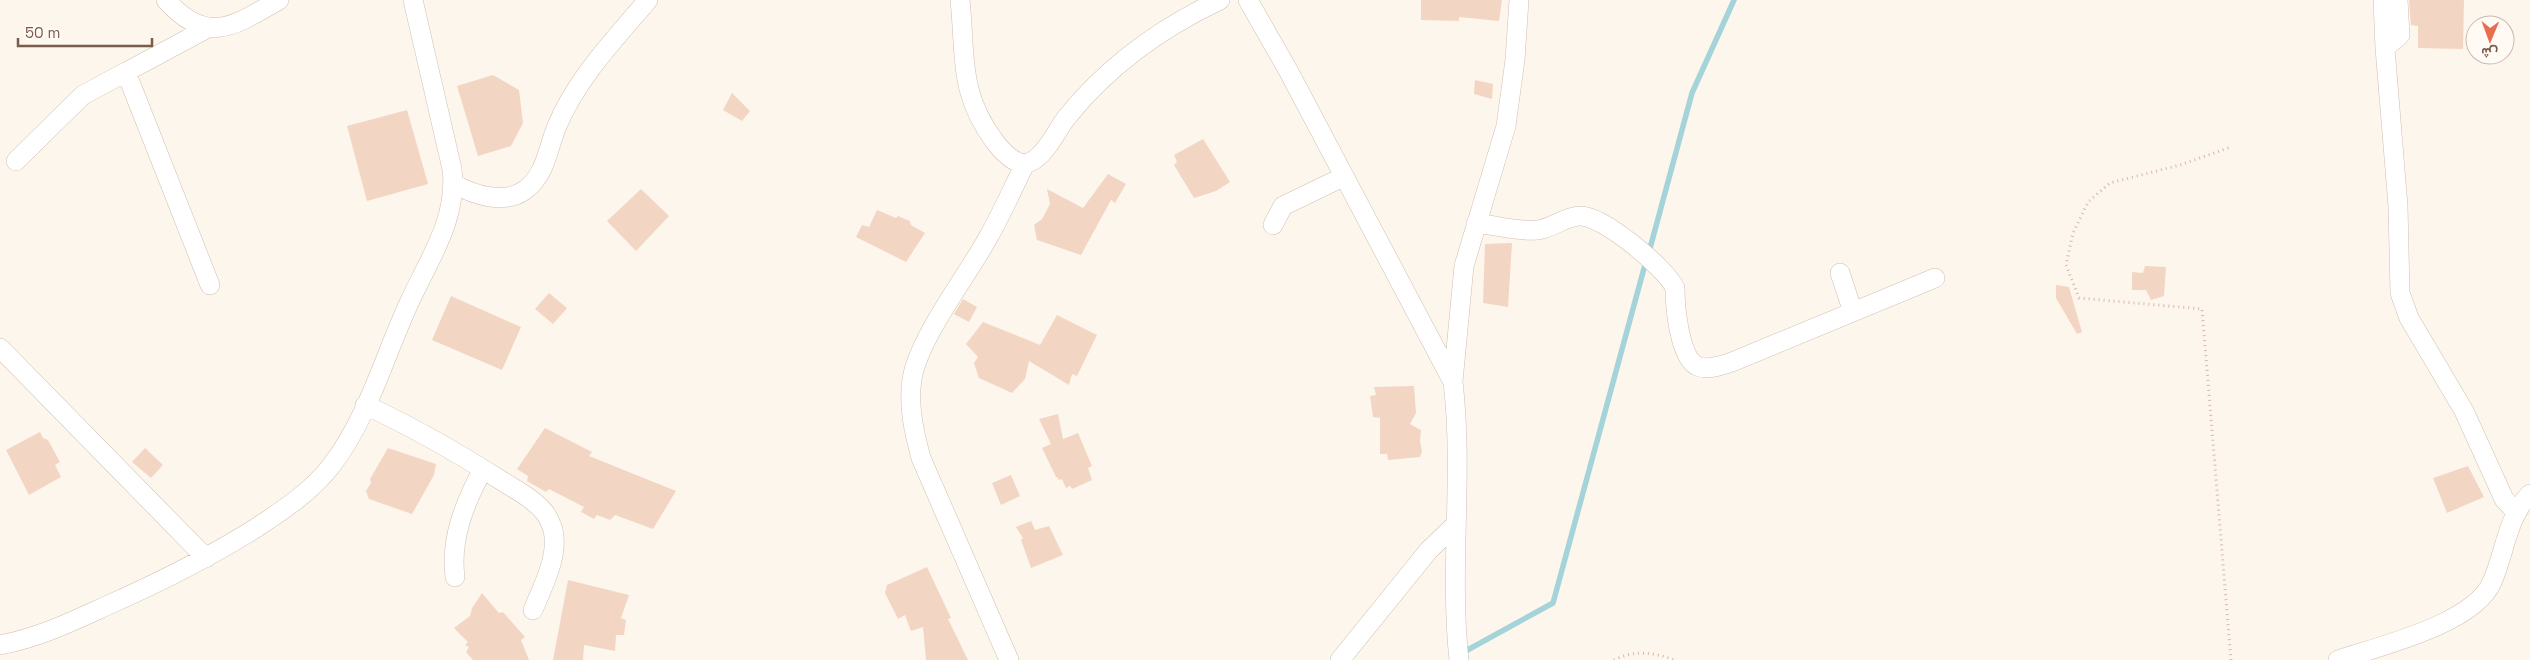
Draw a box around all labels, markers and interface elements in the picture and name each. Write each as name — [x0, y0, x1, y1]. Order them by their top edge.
scale bar — [18, 15, 151, 47]
north arrow — [2465, 15, 2515, 65]
text: 50 m — [25, 23, 60, 42]
text: ش — [2481, 44, 2498, 62]

